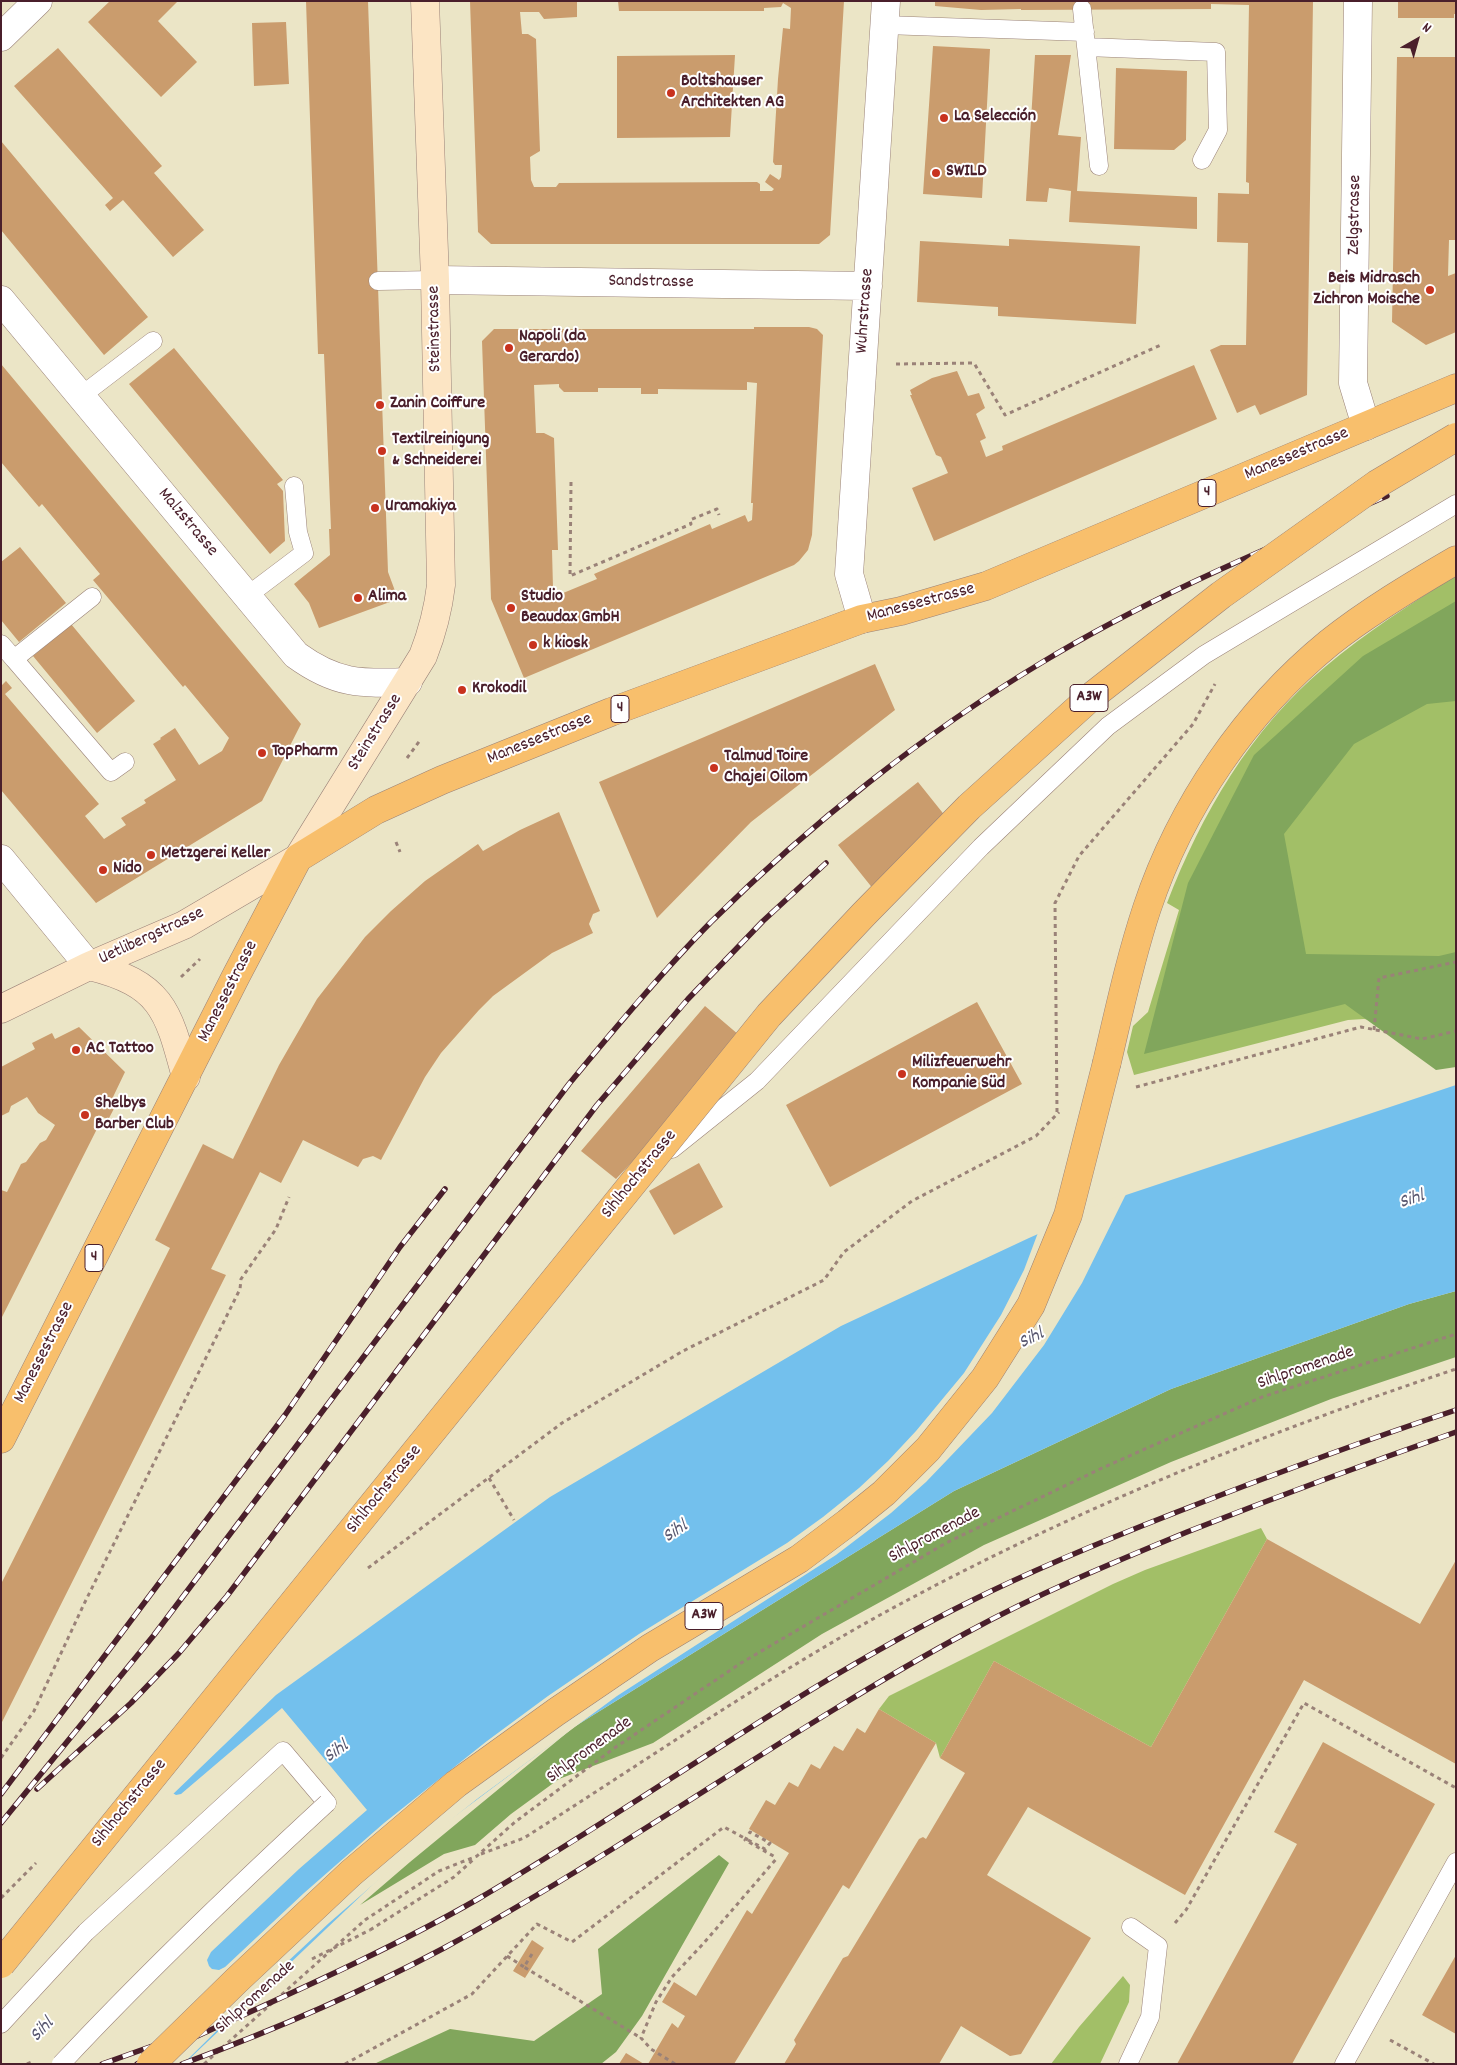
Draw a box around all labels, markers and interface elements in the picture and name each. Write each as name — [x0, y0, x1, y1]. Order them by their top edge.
north arrow — [1392, 15, 1442, 65]
text: N — [1417, 18, 1435, 38]
place label: Boltshauser Architekten AG — [681, 72, 784, 115]
marker: Boltshauser Architekten AG — [665, 87, 677, 99]
place label: La Selección — [954, 107, 1036, 129]
marker: La Selección — [938, 112, 950, 124]
place label: SWILD — [946, 162, 986, 184]
marker: SWILD — [930, 167, 942, 179]
street label: Zelgstrasse — [1344, 175, 1368, 255]
street label: Wuhrstrasse — [852, 268, 880, 354]
place label: Beis Midrasch Zichron Moische — [1313, 269, 1420, 312]
street label: Sandstrasse — [608, 271, 694, 295]
marker: Beis Midrasch Zichron Moische — [1424, 284, 1436, 296]
street label: Steinstrasse — [424, 286, 448, 372]
place label: Napoli (da Gerardo) — [519, 327, 586, 369]
marker: Napoli (da Gerardo) — [503, 342, 515, 354]
place label: Zanin Coiffure — [390, 394, 485, 416]
marker: Zanin Coiffure — [374, 399, 386, 411]
street label: Manessestrasse — [1242, 423, 1352, 487]
place label: Textilreinigung & Schneiderei — [392, 430, 489, 472]
marker: Textilreinigung & Schneiderei — [376, 445, 388, 457]
road number: 4 — [1198, 479, 1216, 506]
street label: Malzstrasse — [152, 484, 222, 562]
place label: Uramakiya — [385, 497, 456, 519]
marker: Uramakiya — [369, 502, 381, 514]
street label: Manessestrasse — [865, 579, 977, 629]
place label: Alima — [368, 587, 406, 609]
place label: Studio Beaudax GmbH — [521, 587, 620, 630]
marker: Alima — [352, 592, 364, 604]
marker: Studio Beaudax GmbH — [505, 602, 517, 614]
place label: k kiosk — [543, 634, 588, 656]
marker: k kiosk — [527, 639, 539, 651]
place label: Krokodil — [472, 679, 526, 701]
marker: Krokodil — [456, 684, 468, 696]
road number: A3W — [1070, 684, 1108, 711]
street label: Steinstrasse — [344, 691, 408, 775]
road number: 4 — [611, 696, 629, 722]
street label: Manessestrasse — [485, 709, 595, 771]
place label: TopPharm — [272, 742, 338, 764]
marker: TopPharm — [256, 747, 268, 759]
place label: Talmud Toire Chajei Oilom — [724, 747, 808, 790]
marker: Talmud Toire Chajei Oilom — [708, 762, 720, 774]
place label: Metzgerei Keller — [161, 844, 270, 866]
marker: Metzgerei Keller — [145, 849, 157, 861]
place label: Nido — [113, 859, 142, 881]
marker: Nido — [97, 864, 109, 876]
street label: Uetlibergstrasse — [96, 903, 208, 971]
street label: Manessestrasse — [194, 938, 264, 1046]
place label: AC Tattoo — [86, 1039, 154, 1061]
marker: AC Tattoo — [70, 1044, 82, 1056]
place label: Milizfeuerwehr Kompanie Süd — [912, 1053, 1011, 1096]
marker: Milizfeuerwehr Kompanie Süd — [896, 1068, 908, 1080]
place label: Shelbys Barber Club — [95, 1094, 174, 1136]
marker: Shelbys Barber Club — [79, 1109, 91, 1121]
street label: Sihlhochstrasse — [598, 1126, 682, 1224]
water label: Sihl — [1397, 1186, 1427, 1216]
road number: 4 — [85, 1244, 103, 1272]
street label: Manessestrasse — [10, 1299, 80, 1407]
water label: Sihl — [1016, 1324, 1048, 1356]
street label: Sihlpromenade — [1255, 1342, 1357, 1396]
street label: Sihlhochstrasse — [343, 1441, 427, 1539]
street label: Sihlpromenade — [886, 1503, 984, 1569]
water label: Sihl — [659, 1517, 693, 1549]
road number: A3W — [685, 1602, 723, 1630]
street label: Sihlpromenade — [543, 1713, 637, 1789]
water label: Sihl — [320, 1736, 354, 1770]
street label: Sihlhochstrasse — [88, 1755, 172, 1853]
street label: Sihlpromenade — [212, 1956, 300, 2040]
water label: Sihl — [26, 2014, 60, 2048]

